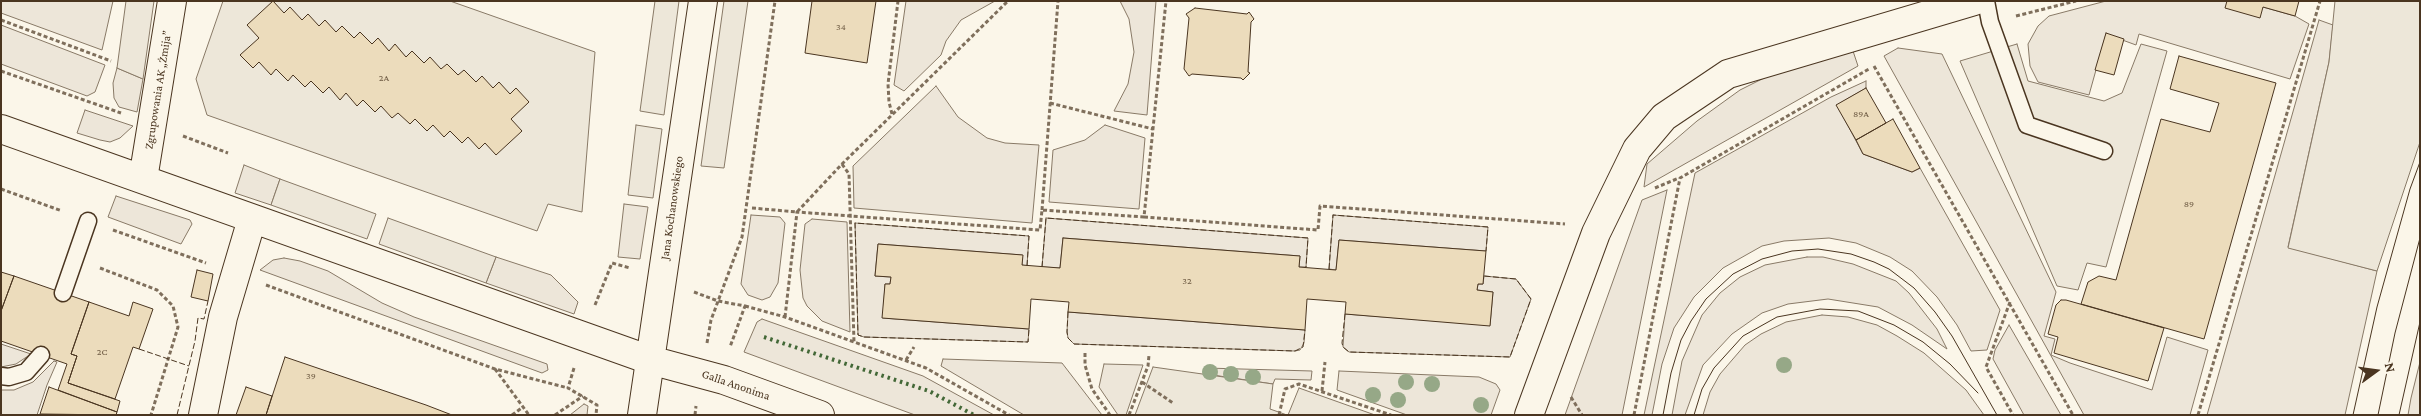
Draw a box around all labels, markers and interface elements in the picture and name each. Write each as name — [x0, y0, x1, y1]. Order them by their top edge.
house number: 34 — [836, 21, 846, 33]
street label: Zgrupowania AK „Żmija” — [142, 30, 174, 150]
house number: 2A — [379, 72, 389, 84]
house number: 89A — [1853, 108, 1869, 120]
street label: Jana Kochanowskiego — [658, 155, 686, 261]
house number: 89 — [2184, 198, 2194, 210]
house number: 32 — [1182, 275, 1192, 287]
house number: 2C — [97, 346, 107, 358]
north arrow — [2351, 346, 2401, 396]
text: N — [2382, 361, 2399, 374]
street label: Galla Anonima — [700, 367, 772, 403]
house number: 39 — [306, 370, 316, 382]

